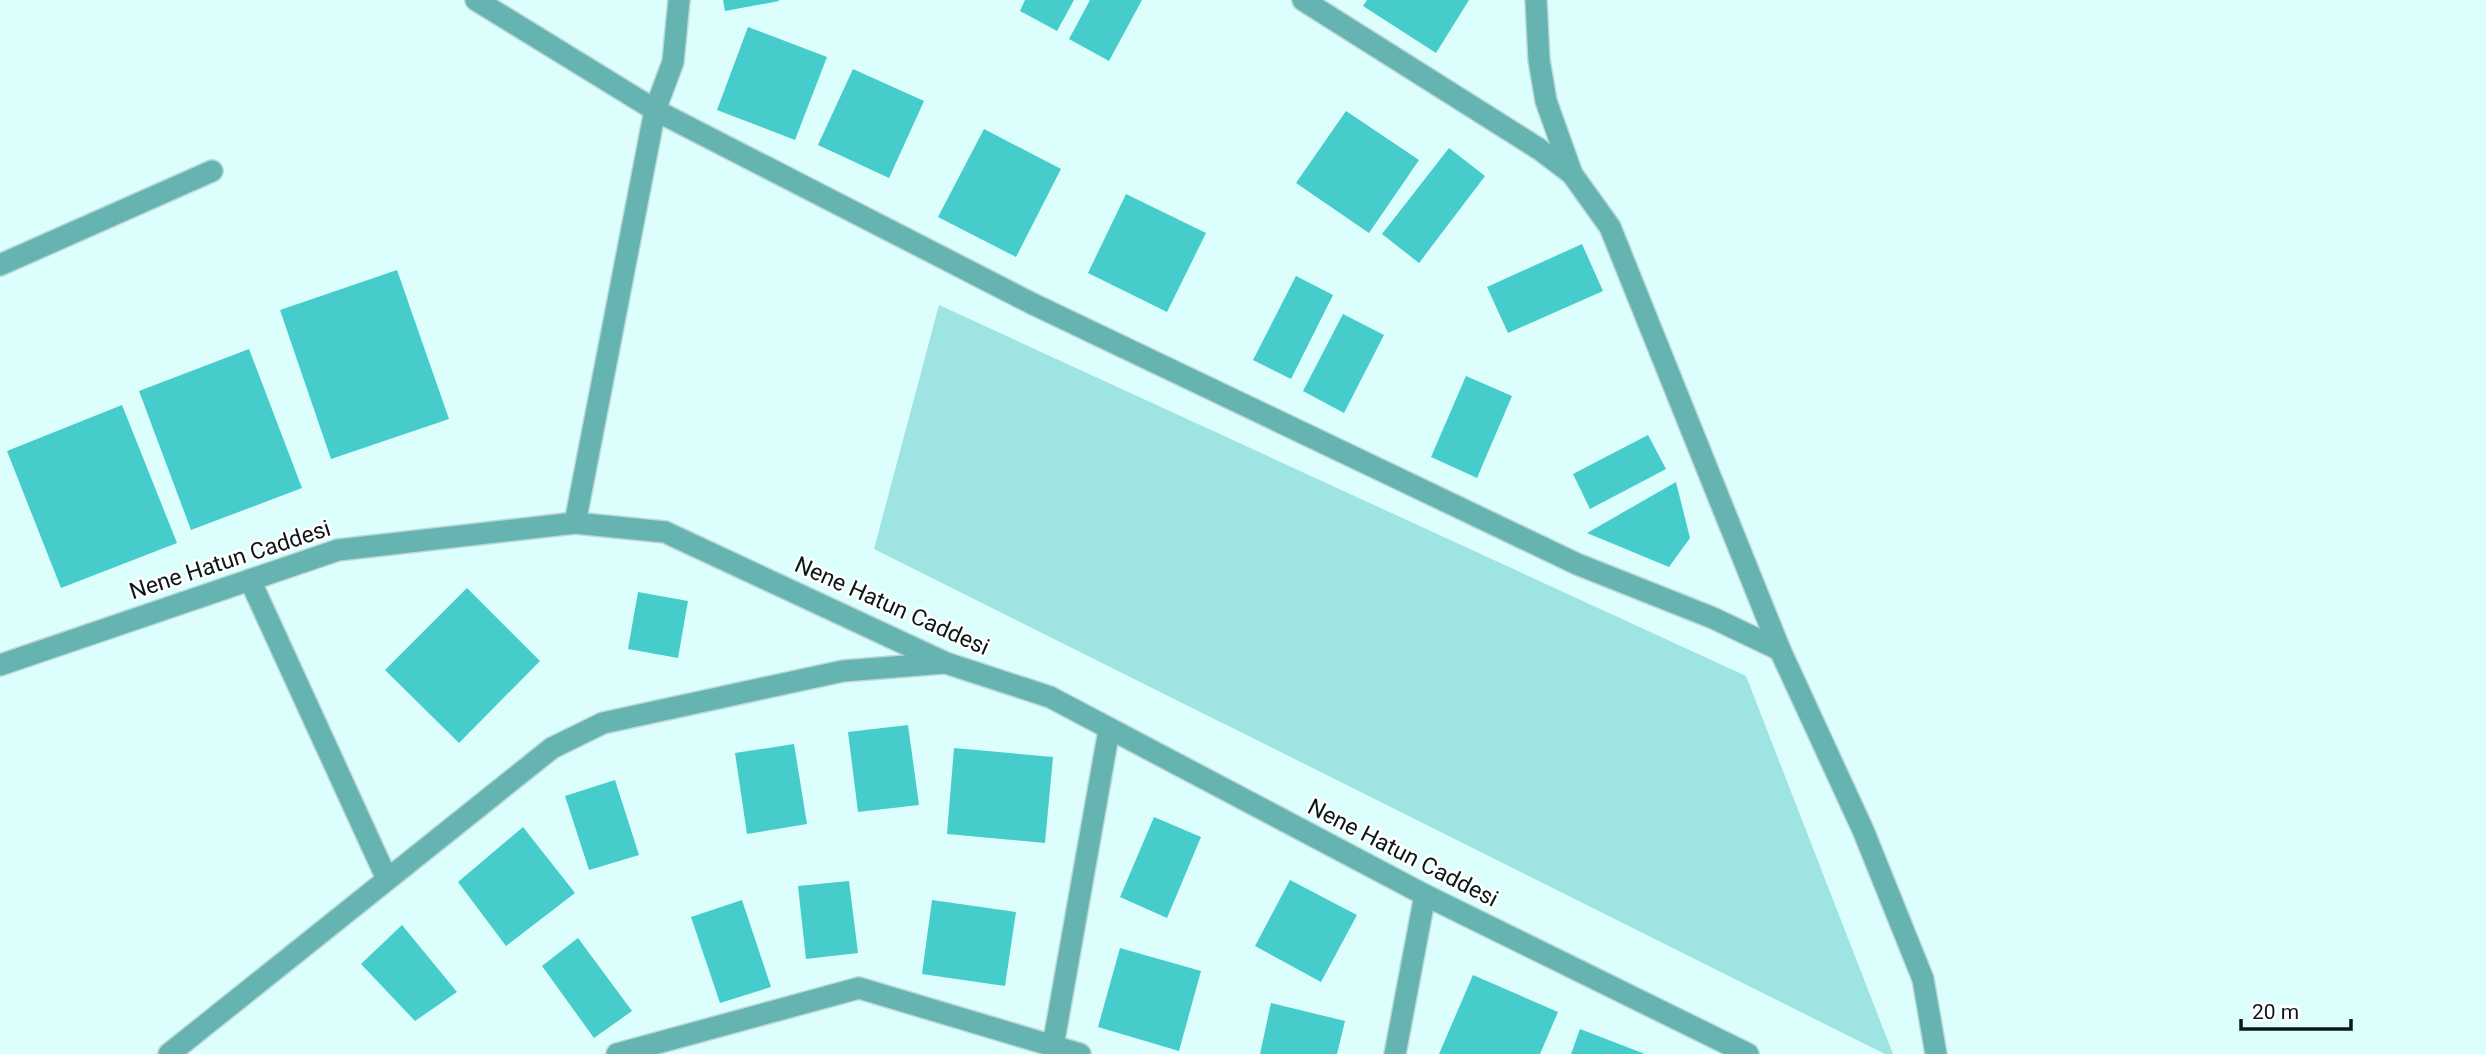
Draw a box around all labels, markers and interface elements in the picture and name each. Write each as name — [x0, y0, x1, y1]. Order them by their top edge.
street label: Nene Hatun Caddesi — [126, 515, 334, 605]
street label: Nene Hatun Caddesi — [791, 551, 993, 661]
street label: Nene Hatun Caddesi — [1303, 793, 1503, 913]
scale bar — [2241, 988, 2351, 1032]
text: 20 m — [2252, 1000, 2299, 1024]

